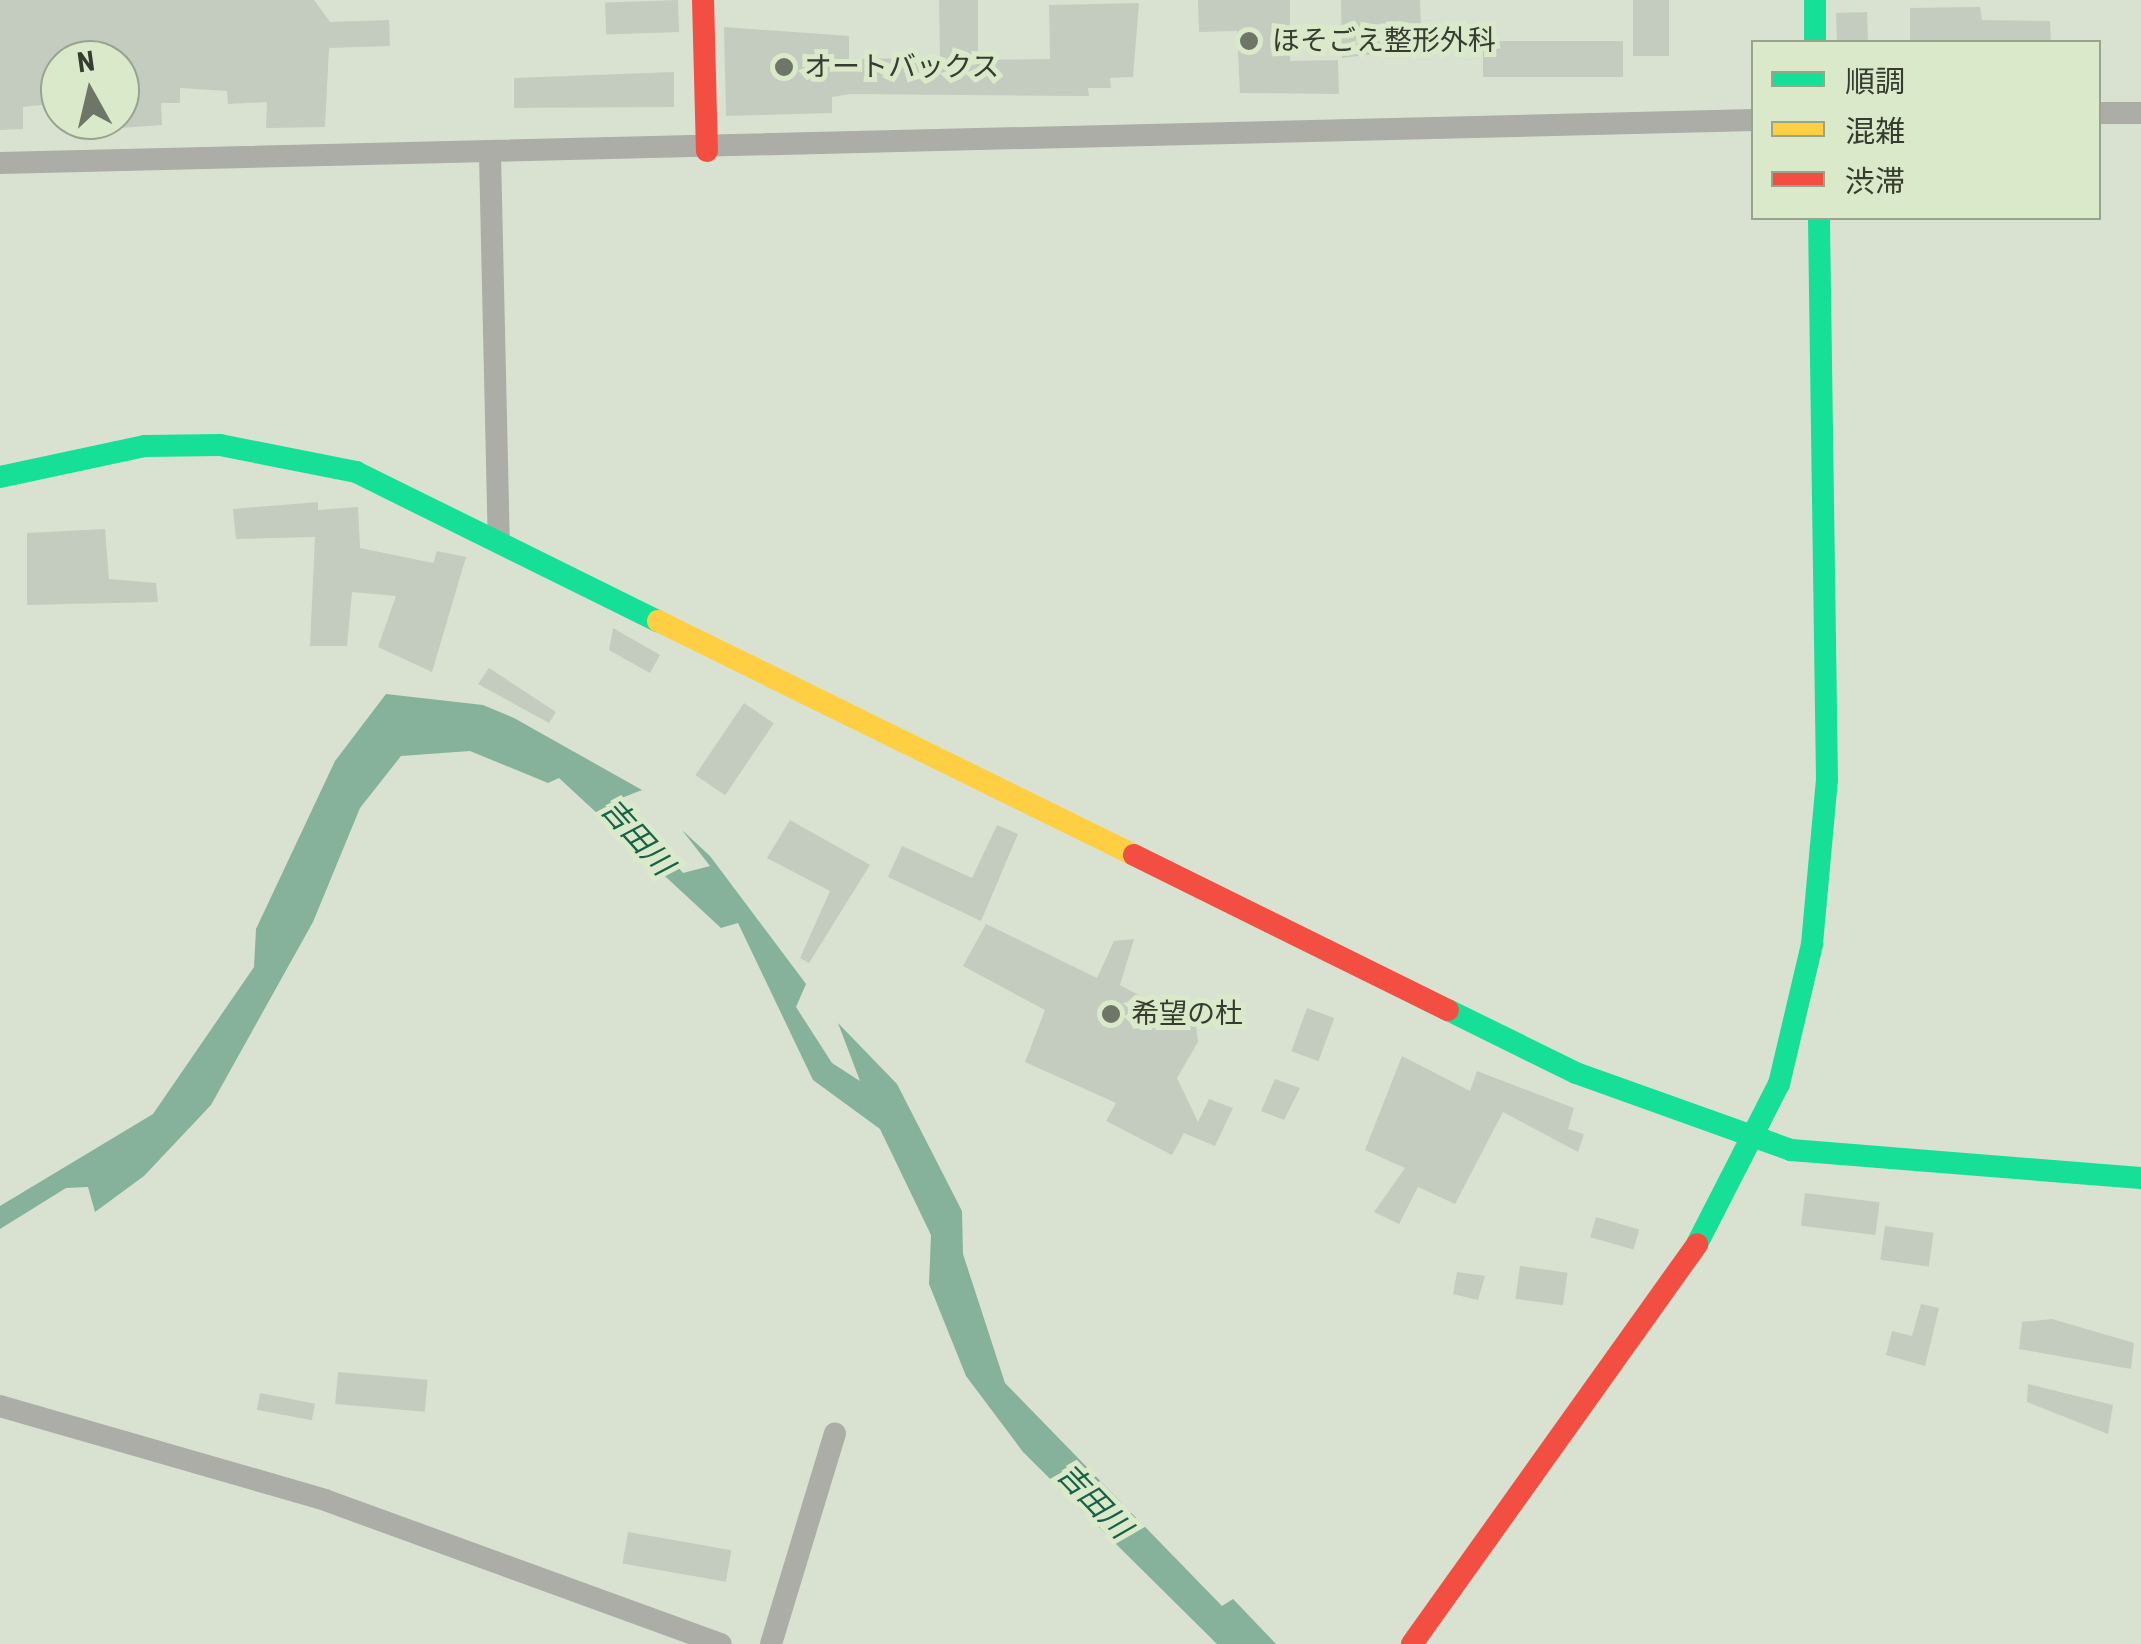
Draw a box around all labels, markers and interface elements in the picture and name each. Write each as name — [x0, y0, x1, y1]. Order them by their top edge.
place label: ほそごえ整形外科 — [1272, 24, 1496, 58]
marker: ほそごえ整形外科 — [1236, 28, 1262, 54]
north arrow — [40, 40, 140, 140]
legend — [1751, 40, 2101, 220]
text: N — [75, 44, 97, 79]
place label: オートバックス — [804, 50, 1000, 84]
marker: オートバックス — [773, 56, 795, 78]
text: 順調 — [1845, 64, 1905, 99]
text: 混雑 — [1845, 114, 1905, 149]
text: 渋滞 — [1845, 164, 1905, 199]
water label: 吉田川 — [594, 792, 680, 882]
place label: 希望の杜 — [1131, 997, 1243, 1031]
marker: 希望の杜 — [1100, 1003, 1122, 1025]
water label: 吉田川 — [1050, 1456, 1138, 1546]

